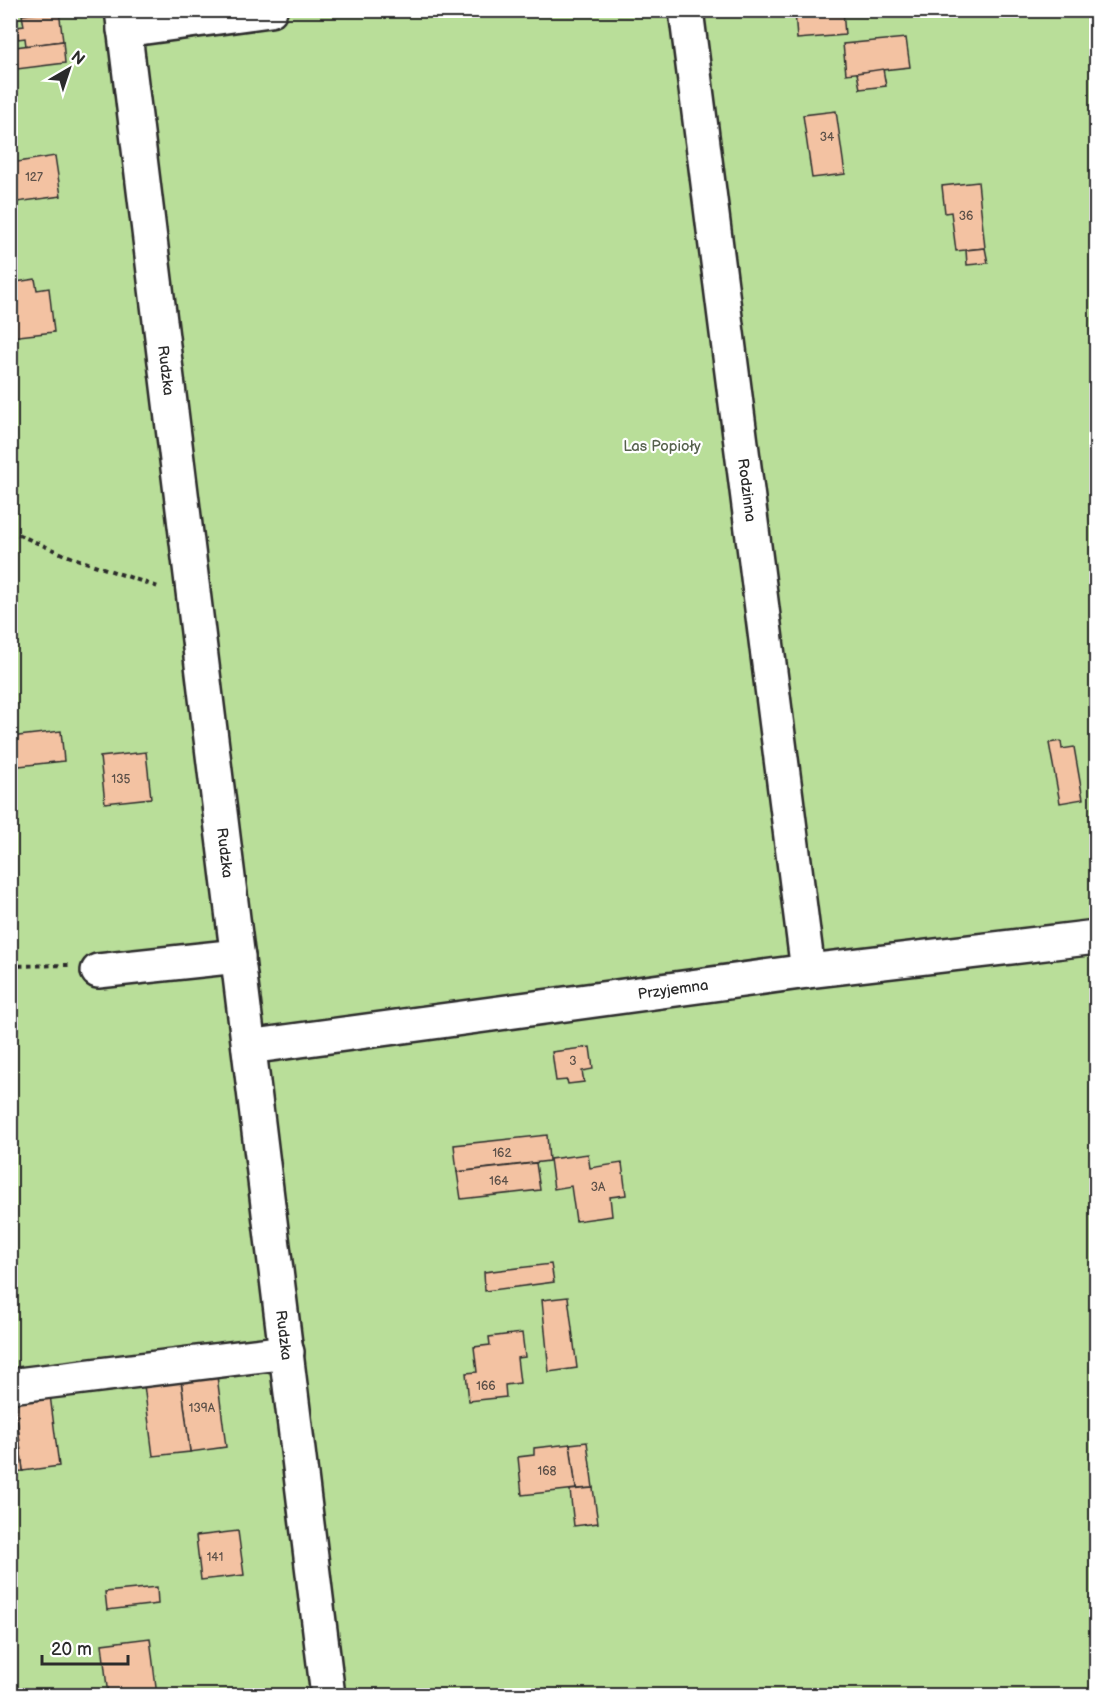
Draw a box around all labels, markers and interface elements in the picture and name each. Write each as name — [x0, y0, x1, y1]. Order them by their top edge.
north arrow — [39, 39, 99, 99]
text: N — [67, 47, 88, 70]
house number: 34 — [820, 130, 835, 145]
house number: 127 — [25, 170, 43, 185]
house number: 36 — [959, 209, 973, 224]
street label: Rudzka — [154, 344, 179, 396]
park label: Las Popioły — [623, 437, 701, 456]
street label: Rodzinna — [734, 457, 760, 523]
house number: 135 — [112, 772, 131, 787]
street label: Rudzka — [212, 827, 237, 879]
street label: Przyjemna — [637, 975, 710, 1004]
house number: 3 — [569, 1054, 577, 1069]
house number: 162 — [492, 1146, 512, 1161]
house number: 164 — [489, 1174, 509, 1189]
house number: 3A — [591, 1180, 606, 1195]
street label: Rudzka — [271, 1309, 296, 1361]
house number: 166 — [476, 1379, 496, 1394]
house number: 139A — [189, 1401, 216, 1416]
house number: 168 — [538, 1464, 556, 1479]
house number: 141 — [207, 1550, 223, 1565]
scale bar — [42, 1628, 128, 1666]
text: 20 m — [51, 1639, 92, 1660]

